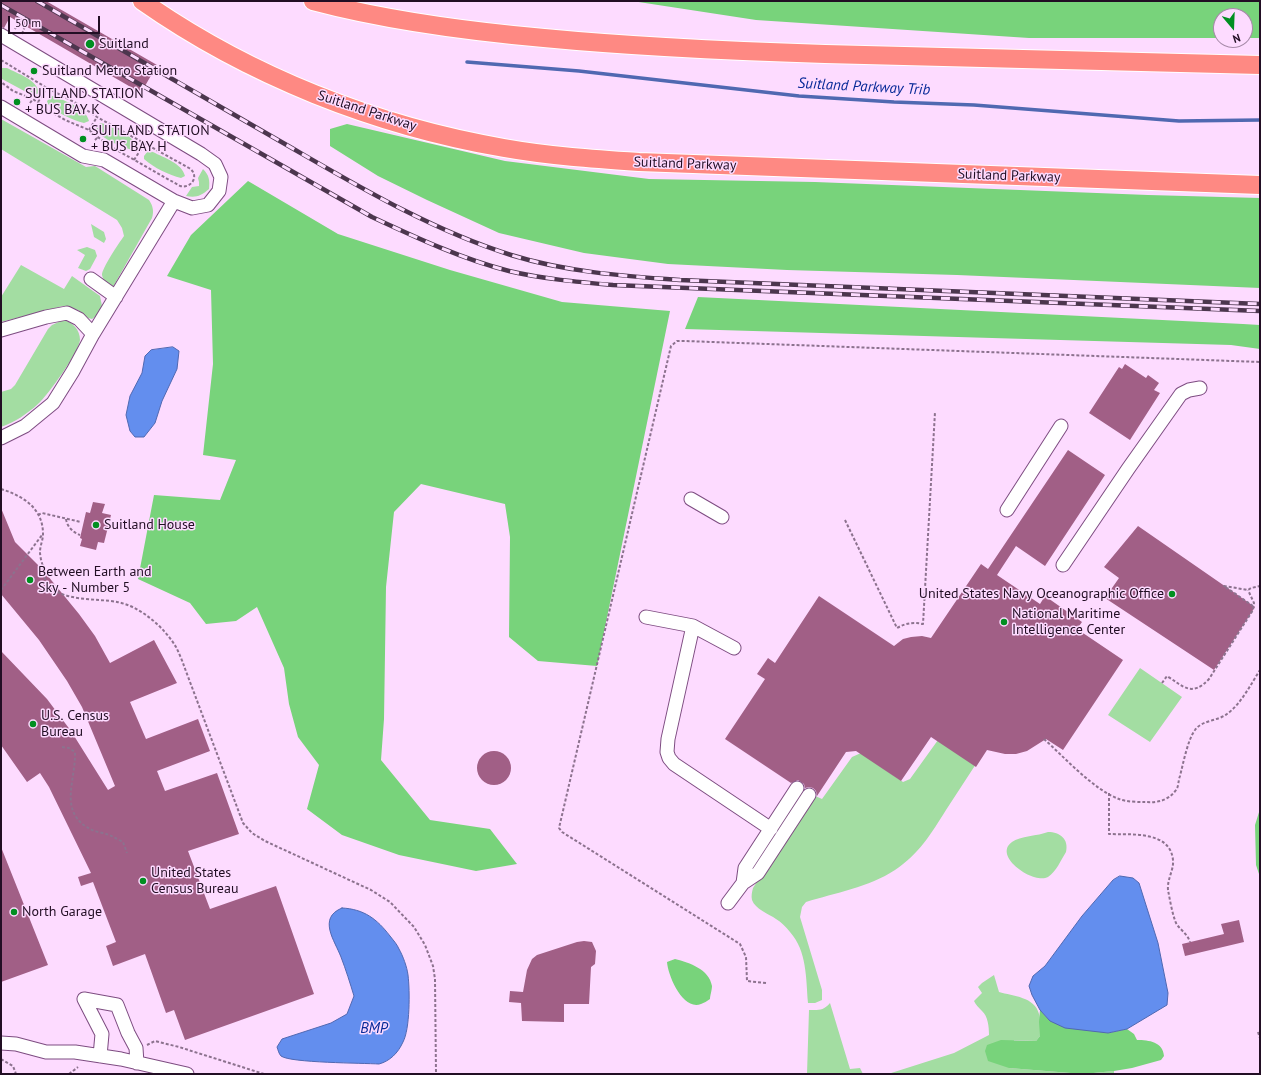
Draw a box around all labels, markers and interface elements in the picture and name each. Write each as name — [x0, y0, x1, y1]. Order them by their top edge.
scale bar — [10, 8, 102, 34]
north arrow — [1213, 8, 1253, 48]
text: 50 m — [15, 15, 41, 30]
text: N — [1231, 31, 1242, 46]
place label: Suitland — [99, 36, 149, 52]
marker: Suitland — [84, 38, 96, 50]
place label: Suitland Metro Station — [42, 63, 177, 79]
marker: Suitland Metro Station — [29, 66, 39, 76]
water label: Suitland Parkway Trib — [797, 75, 931, 99]
place label: SUITLAND STATION + BUS BAY K — [25, 86, 144, 118]
street label: Suitland Parkway — [315, 87, 419, 135]
marker: SUITLAND STATION + BUS BAY K — [12, 97, 22, 107]
place label: SUITLAND STATION + BUS BAY H — [91, 123, 210, 156]
marker: SUITLAND STATION + BUS BAY H — [78, 134, 88, 144]
street label: Suitland Parkway — [633, 154, 737, 174]
street label: Suitland Parkway — [957, 166, 1061, 186]
place label: Suitland House — [104, 517, 195, 533]
marker: Suitland House — [91, 520, 101, 530]
place label: Between Earth and Sky - Number 5 — [38, 564, 152, 596]
marker: Between Earth and Sky - Number 5 — [25, 575, 35, 585]
place label: United States Navy Oceanographic Office — [919, 586, 1164, 602]
marker: United States Navy Oceanographic Office — [1167, 589, 1177, 599]
place label: National Maritime Intelligence Center — [1012, 606, 1125, 638]
marker: National Maritime Intelligence Center — [999, 617, 1009, 627]
place label: U.S. Census Bureau — [41, 708, 109, 740]
marker: U.S. Census Bureau — [28, 719, 38, 729]
place label: United States Census Bureau — [151, 865, 238, 898]
marker: United States Census Bureau — [138, 876, 148, 886]
place label: North Garage — [22, 904, 102, 920]
marker: North Garage — [9, 907, 19, 917]
water label: BMP — [360, 1020, 388, 1038]

